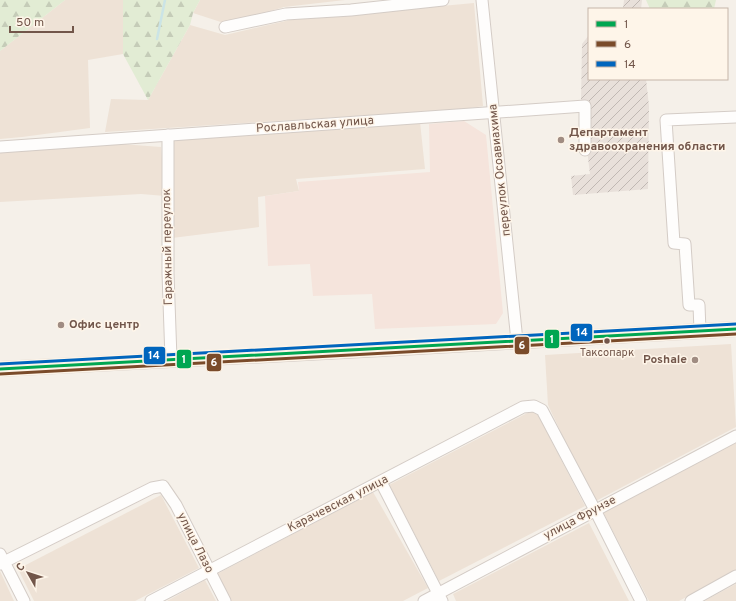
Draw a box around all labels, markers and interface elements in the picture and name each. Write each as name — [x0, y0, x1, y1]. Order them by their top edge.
scale bar — [10, 8, 73, 34]
legend — [588, 8, 728, 80]
text: 50 m — [16, 15, 44, 31]
text: 1 — [624, 17, 628, 33]
text: 6 — [624, 37, 631, 53]
text: 14 — [624, 57, 636, 73]
street label: переулок Осоавиахима — [485, 103, 515, 237]
street label: Рославльская улица — [255, 113, 375, 137]
place label: Департамент здравоохранения области — [569, 125, 726, 155]
marker: Департамент здравоохранения области — [556, 135, 566, 145]
street label: Гаражный переулок — [159, 188, 177, 305]
place label: Офис центр — [69, 317, 139, 333]
marker: Офис центр — [56, 320, 66, 330]
line badge: 14 — [570, 323, 593, 342]
text: 14 — [576, 326, 588, 340]
line badge: 1 — [544, 329, 560, 349]
text: 1 — [550, 333, 554, 347]
line badge: 6 — [514, 336, 530, 355]
marker: Таксопарк — [602, 336, 612, 346]
text: 6 — [519, 339, 526, 353]
line badge: 14 — [143, 346, 166, 365]
place label: Таксопарк — [580, 346, 634, 360]
text: 14 — [148, 349, 160, 363]
line badge: 1 — [176, 349, 192, 369]
place label: Poshale — [643, 352, 687, 368]
text: 1 — [182, 353, 186, 367]
line badge: 6 — [206, 353, 222, 372]
marker: Poshale — [690, 355, 700, 365]
text: 6 — [211, 356, 218, 370]
street label: Карачевская улица — [285, 472, 391, 536]
street label: улица Фрунзе — [541, 492, 619, 544]
street label: улица Лазо — [173, 510, 217, 576]
north arrow — [8, 553, 48, 593]
text: С — [13, 560, 29, 574]

